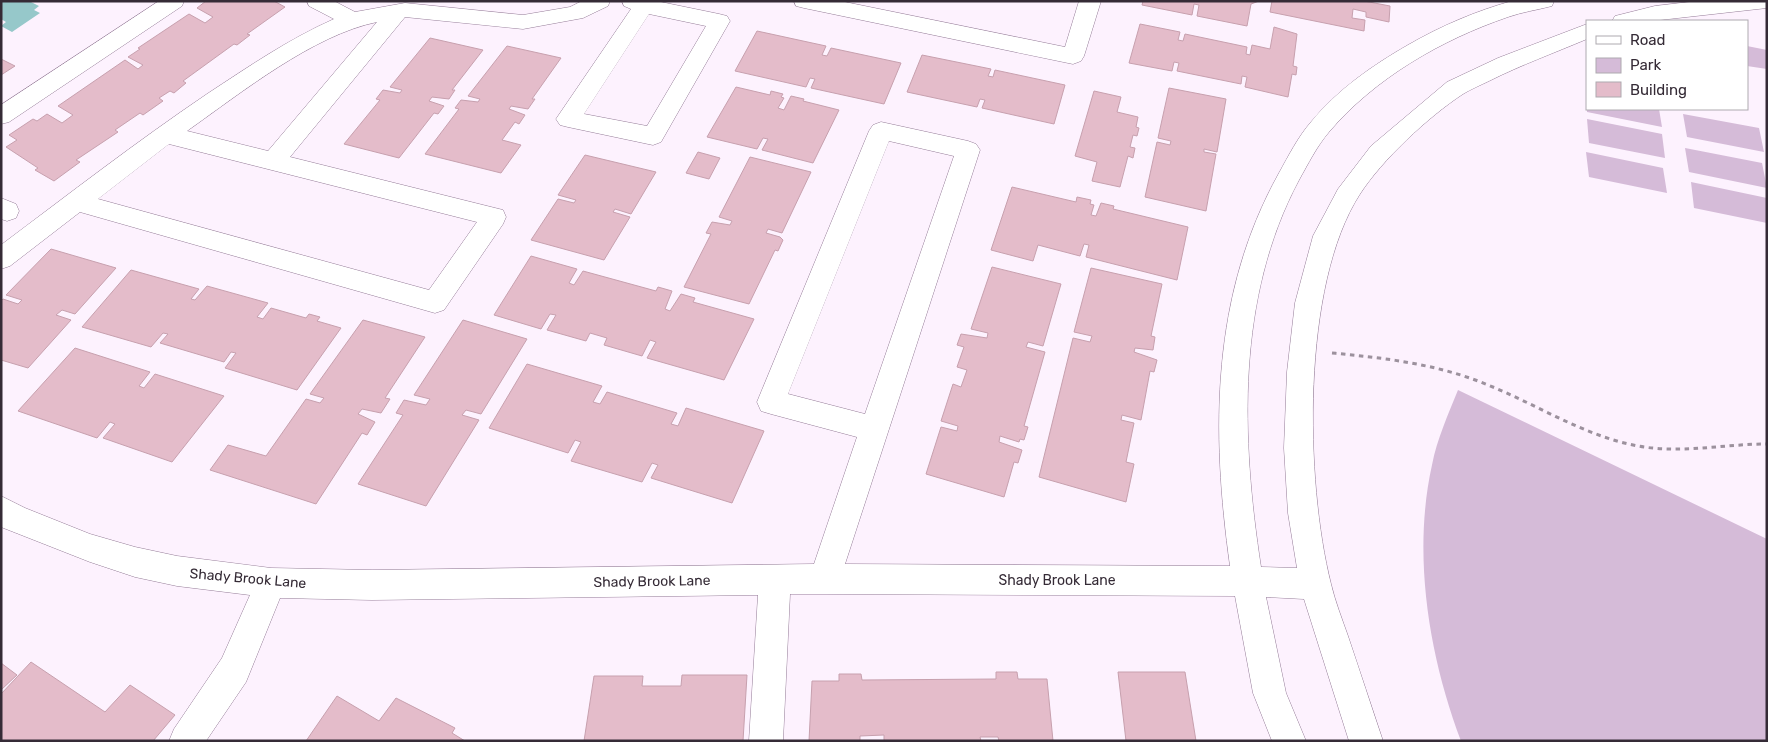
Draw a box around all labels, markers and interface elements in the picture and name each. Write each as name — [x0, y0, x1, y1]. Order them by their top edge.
legend — [1586, 20, 1748, 110]
text: Road — [1630, 31, 1666, 49]
text: Park — [1630, 56, 1661, 74]
text: Building — [1630, 81, 1687, 99]
street label: Shady Brook Lane — [189, 565, 307, 592]
street label: Shady Brook Lane — [593, 572, 711, 591]
street label: Shady Brook Lane — [998, 572, 1116, 589]

